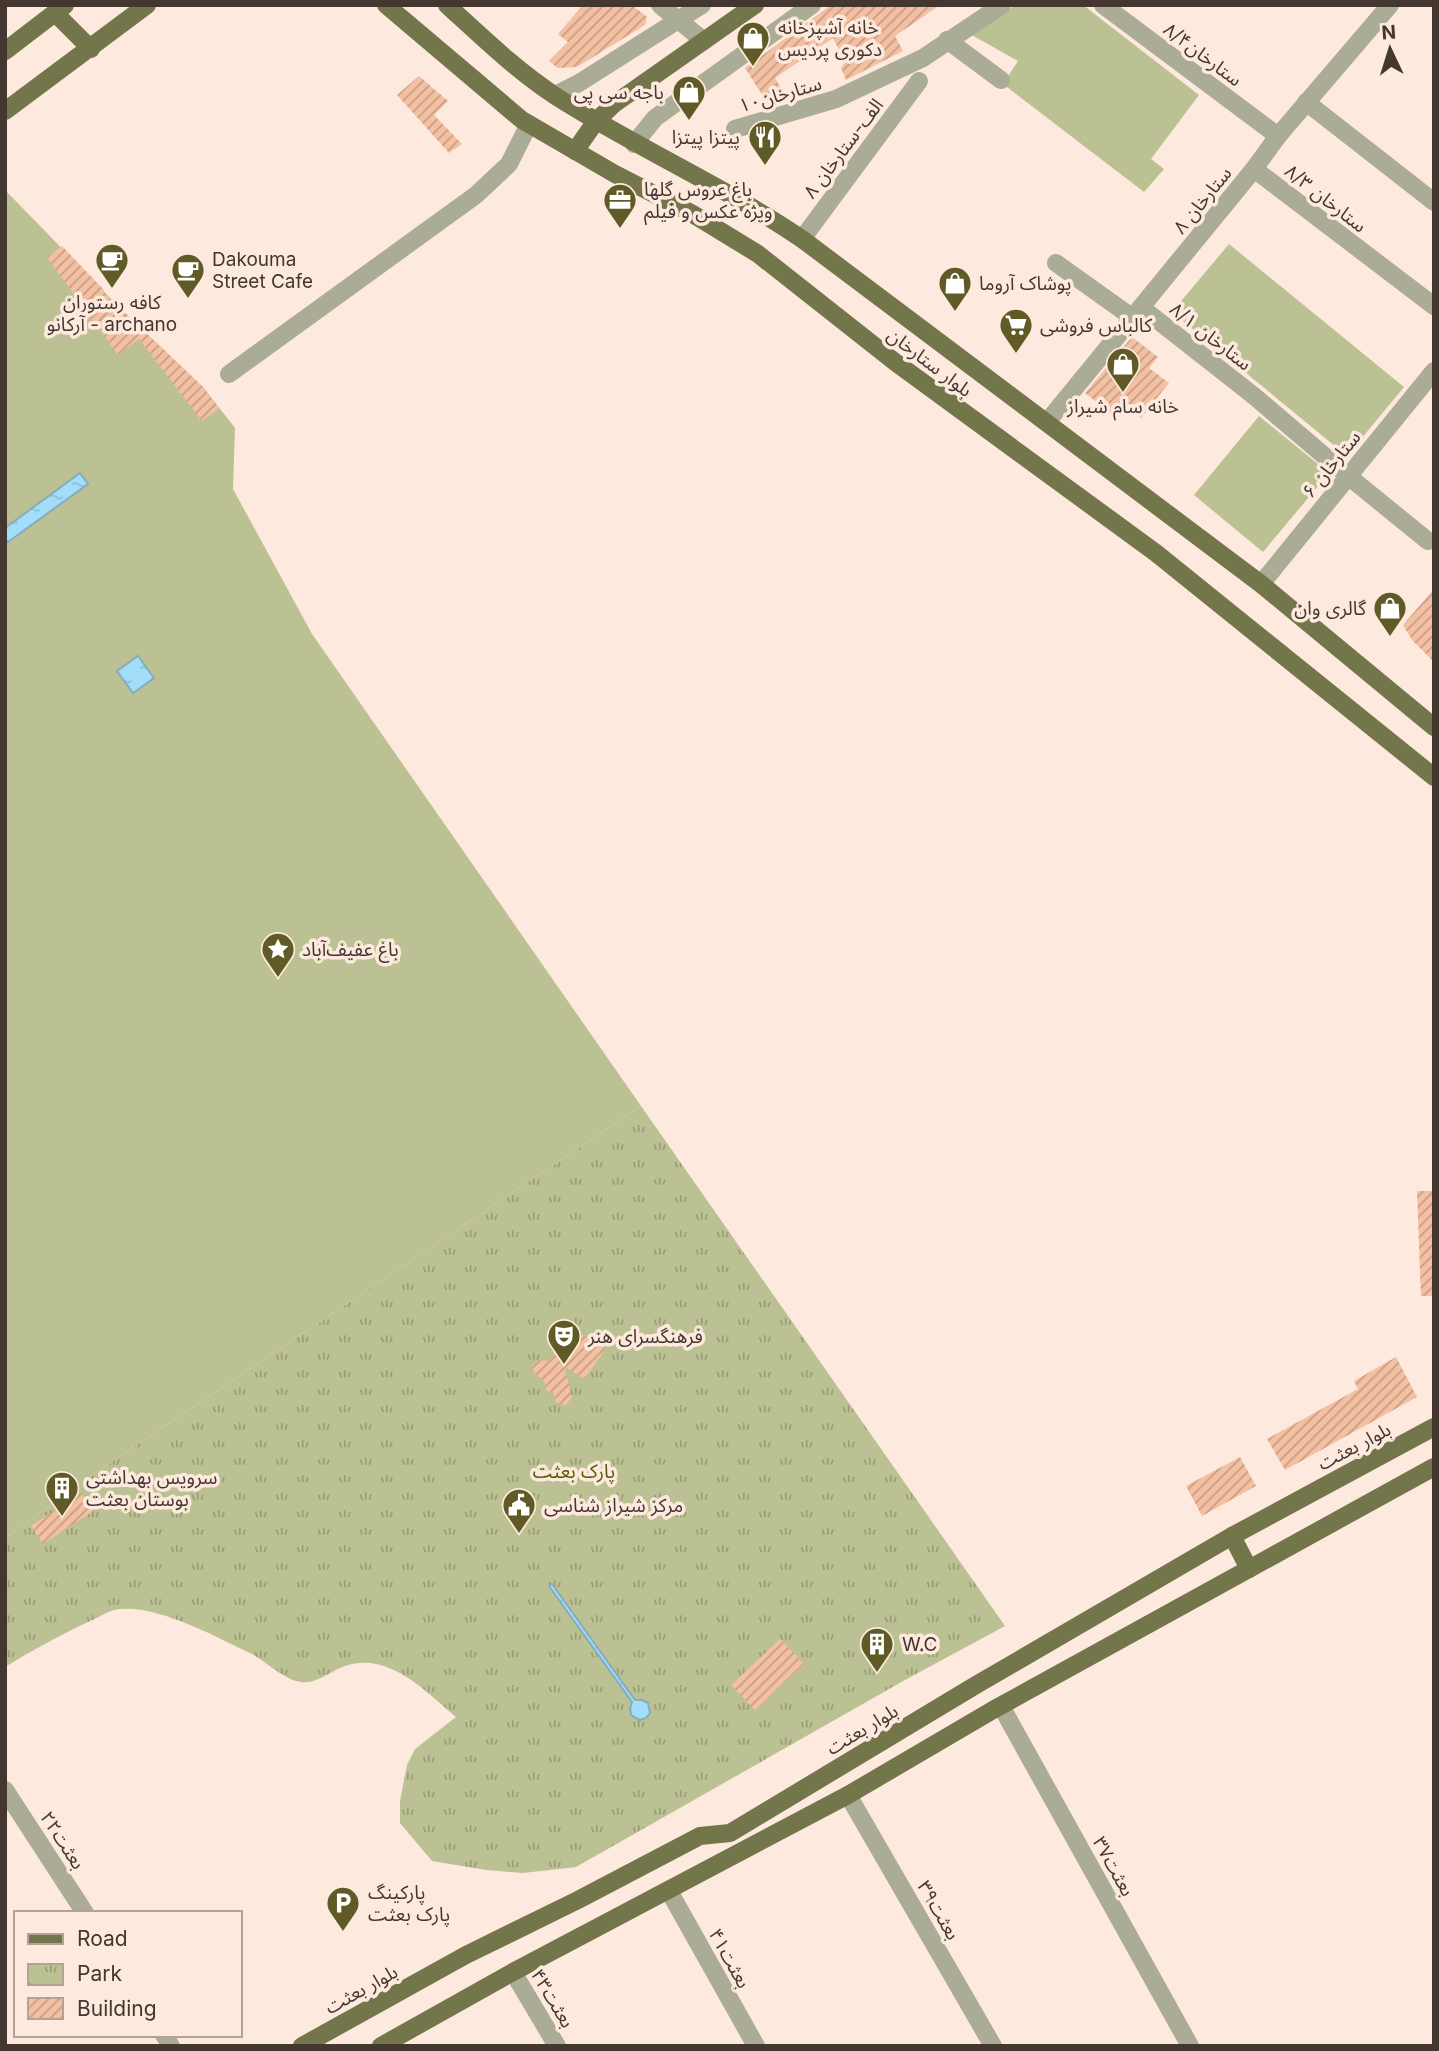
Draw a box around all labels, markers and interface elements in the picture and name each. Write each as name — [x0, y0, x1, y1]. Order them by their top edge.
north arrow — [1355, 14, 1425, 84]
place label: خانه آشپزخانه دکوری پردیس — [778, 16, 882, 62]
street label: ستارخان۸/۴ — [1159, 18, 1246, 91]
shop icon: خانه آشپزخانه دکوری پردیس — [734, 19, 772, 68]
text: N — [1381, 21, 1397, 45]
street label: ستارخان۱۰ — [736, 72, 824, 117]
shop icon: باجه سی پی — [670, 73, 708, 122]
place label: باجه سی پی — [574, 81, 664, 105]
street label: ۸ الف-ستارخان — [798, 94, 888, 203]
restaurant icon: پیتزا پیتزا — [746, 118, 784, 167]
place label: پیتزا پیتزا — [672, 126, 740, 150]
street label: ستارخان ۸/۳ — [1280, 159, 1371, 237]
street label: ستارخان ۸ — [1168, 162, 1236, 239]
place label: باغ عروس گلها ویژه عکس و فیلم — [644, 178, 772, 226]
office icon: باغ عروس گلها ویژه عکس و فیلم — [601, 181, 639, 230]
cafe icon: کافه رستوران آرکانو - archano — [93, 241, 131, 290]
place label: Dakouma Street Cafe — [212, 248, 313, 293]
cafe icon: Dakouma Street Cafe — [169, 251, 207, 300]
shop icon: پوشاک آروما — [936, 264, 974, 313]
place label: پوشاک آروما — [979, 272, 1072, 296]
place label: کافه رستوران آرکانو - archano — [47, 291, 177, 336]
street label: ستارخان ۸/۱ — [1165, 297, 1256, 375]
supermarket icon: کالباس فروشی — [997, 306, 1035, 355]
place label: کالباس فروشی — [1040, 314, 1153, 337]
street label: بلوار ستارخان — [883, 323, 977, 402]
shop icon: خانه سام شیراز — [1104, 345, 1142, 394]
place label: خانه سام شیراز — [1066, 395, 1179, 421]
street label: ستارخان ۶ — [1297, 426, 1365, 503]
shop icon: گالری وان — [1371, 589, 1409, 638]
place label: گالری وان — [1294, 597, 1367, 620]
place icon: باغ عفیف‌آباد — [259, 930, 297, 979]
place label: باغ عفیف‌آباد — [302, 938, 399, 963]
theatre icon: فرهنگسرای هنر — [545, 1317, 583, 1366]
place label: فرهنگسرای هنر — [587, 1325, 703, 1348]
street label: بلوار بعثت — [1314, 1418, 1395, 1475]
park label: پارک بعثت — [533, 1460, 615, 1484]
place label: سرویس بهداشتی بوستان بعثت — [86, 1466, 217, 1511]
building icon: سرویس بهداشتی بوستان بعثت — [43, 1469, 81, 1518]
public building icon: مرکز شیراز شناسی — [500, 1486, 538, 1535]
place label: مرکز شیراز شناسی — [544, 1494, 683, 1517]
building icon: W.C — [858, 1625, 896, 1674]
place label: W.C — [902, 1633, 937, 1656]
street label: بلوار بعثت — [822, 1699, 902, 1760]
street label: بعثت۲۲ — [35, 1807, 90, 1874]
street label: بعثت۳۷ — [1088, 1832, 1139, 1900]
street label: بعثت۳۹ — [912, 1877, 965, 1944]
place label: پارکینگ پارک بعثت — [368, 1881, 450, 1927]
parking icon: پارکینگ پارک بعثت — [324, 1884, 362, 1933]
legend — [14, 1911, 242, 2037]
street label: بعثت۴۱ — [704, 1924, 755, 1992]
text: Road — [77, 1926, 128, 1951]
street label: بلوار بعثت — [321, 1960, 402, 2019]
text: Park — [77, 1961, 122, 1986]
street label: بعثت۴۳ — [526, 1965, 579, 2032]
text: Building — [77, 1996, 157, 2021]

